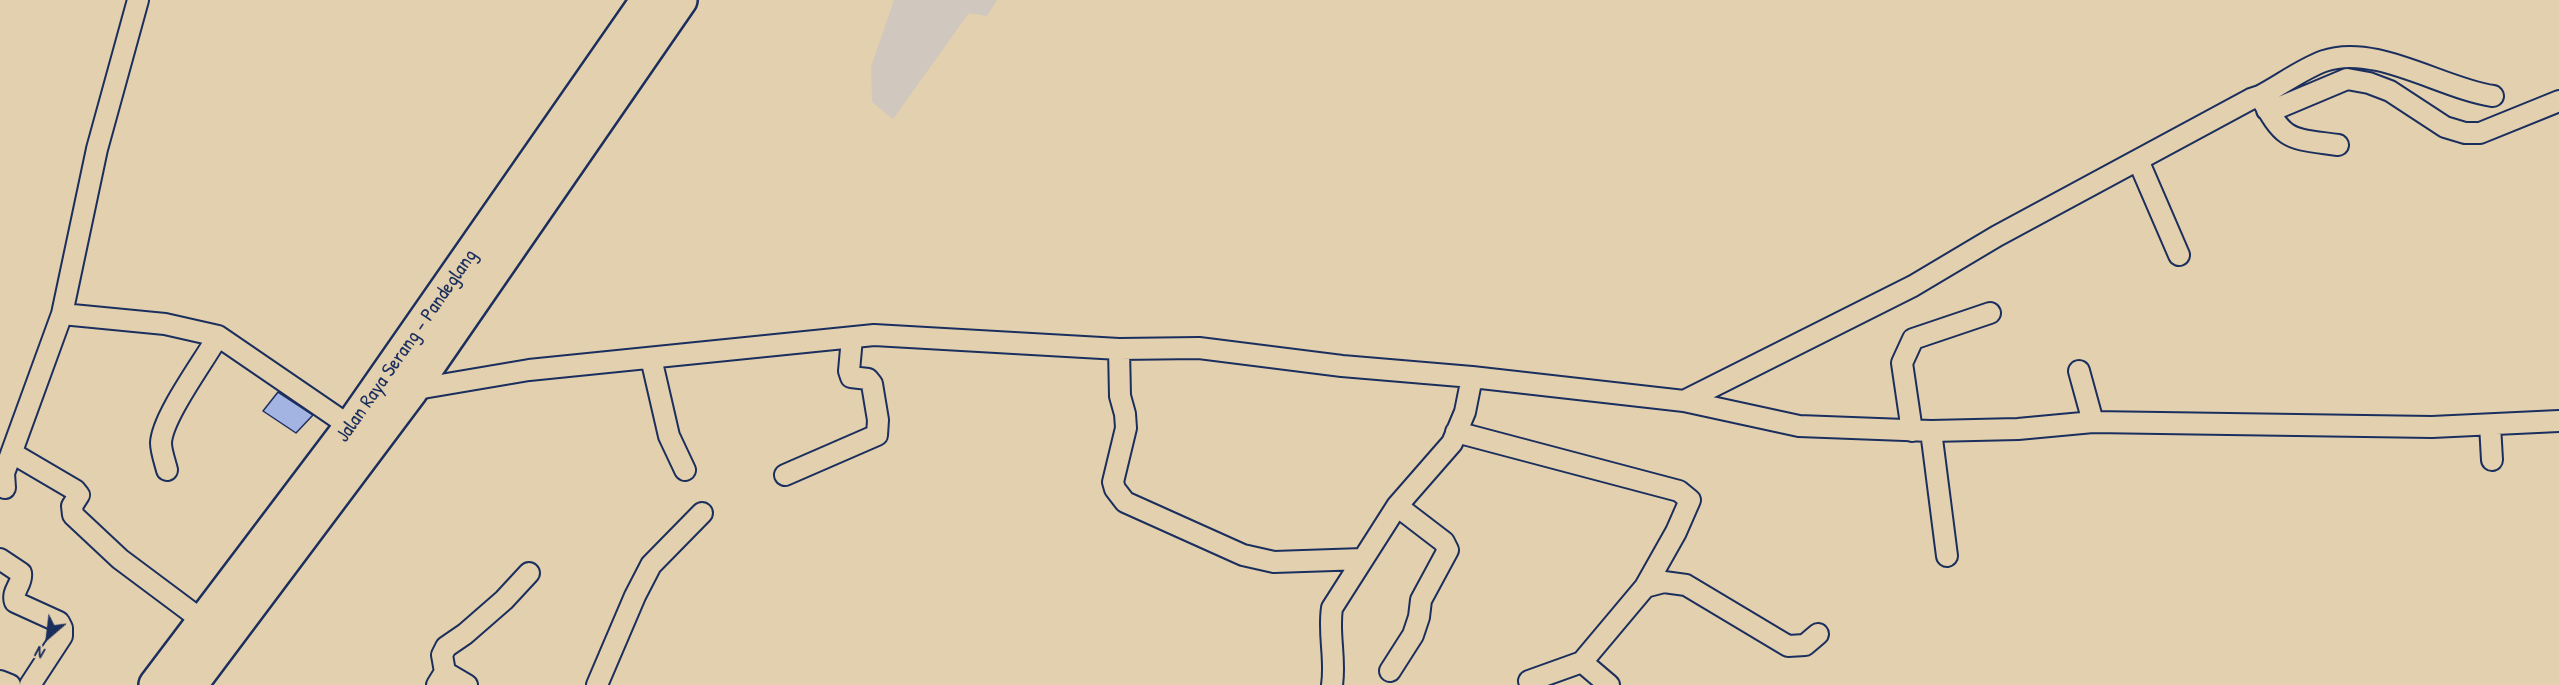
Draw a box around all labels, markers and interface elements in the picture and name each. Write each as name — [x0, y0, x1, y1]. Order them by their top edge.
street label: Jalan Raya Serang - Pandeglang — [331, 245, 483, 447]
north arrow — [18, 607, 78, 667]
text: N — [31, 641, 48, 665]

